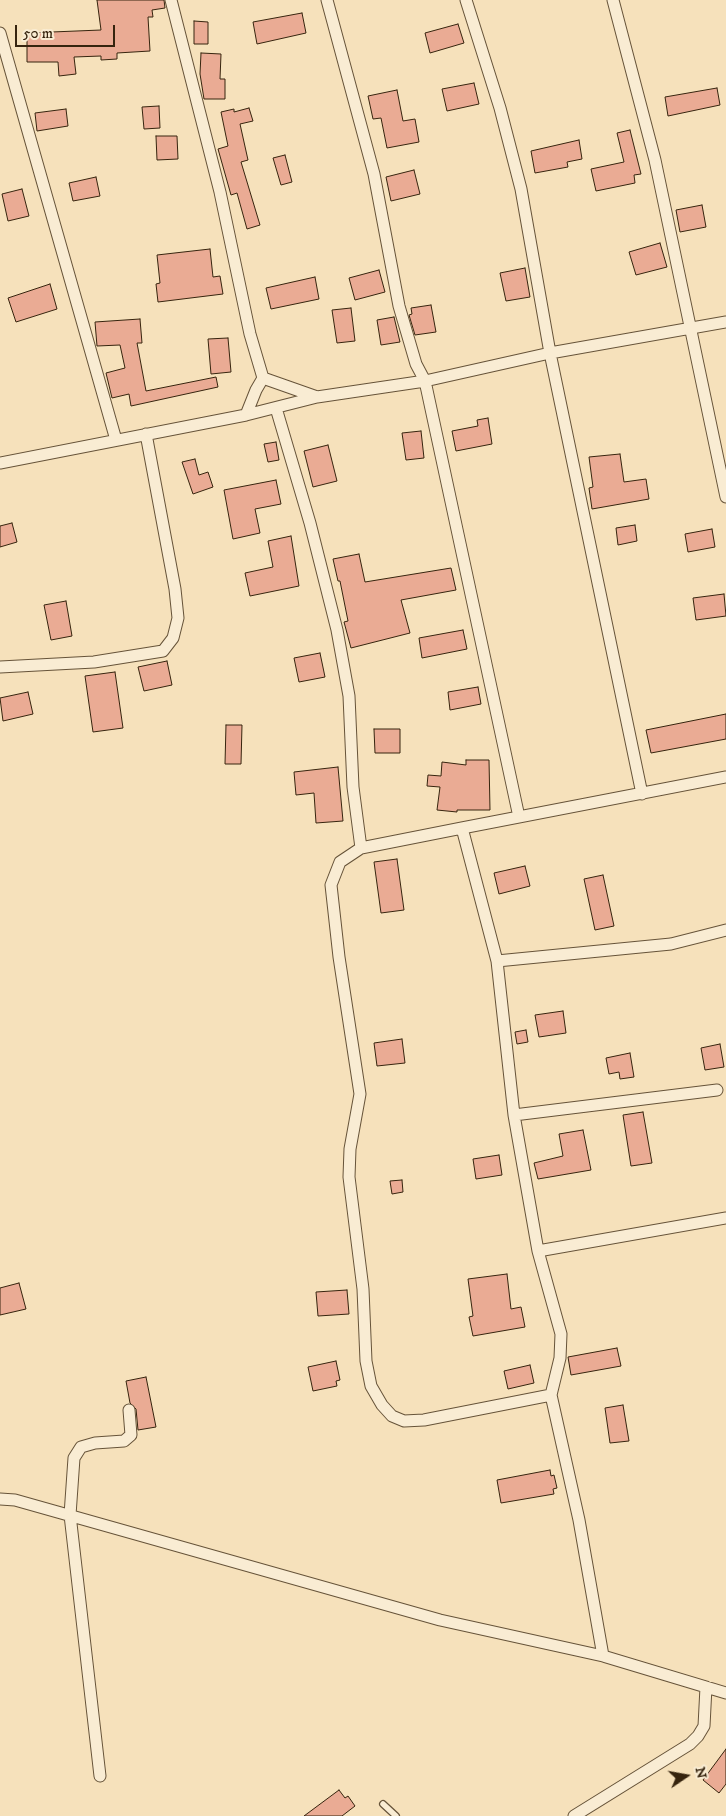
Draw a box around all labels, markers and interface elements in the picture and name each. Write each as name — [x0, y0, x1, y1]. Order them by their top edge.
scale bar — [18, 15, 118, 47]
text: 50 m — [23, 24, 53, 43]
north arrow — [661, 1751, 711, 1801]
text: N — [691, 1765, 711, 1780]

